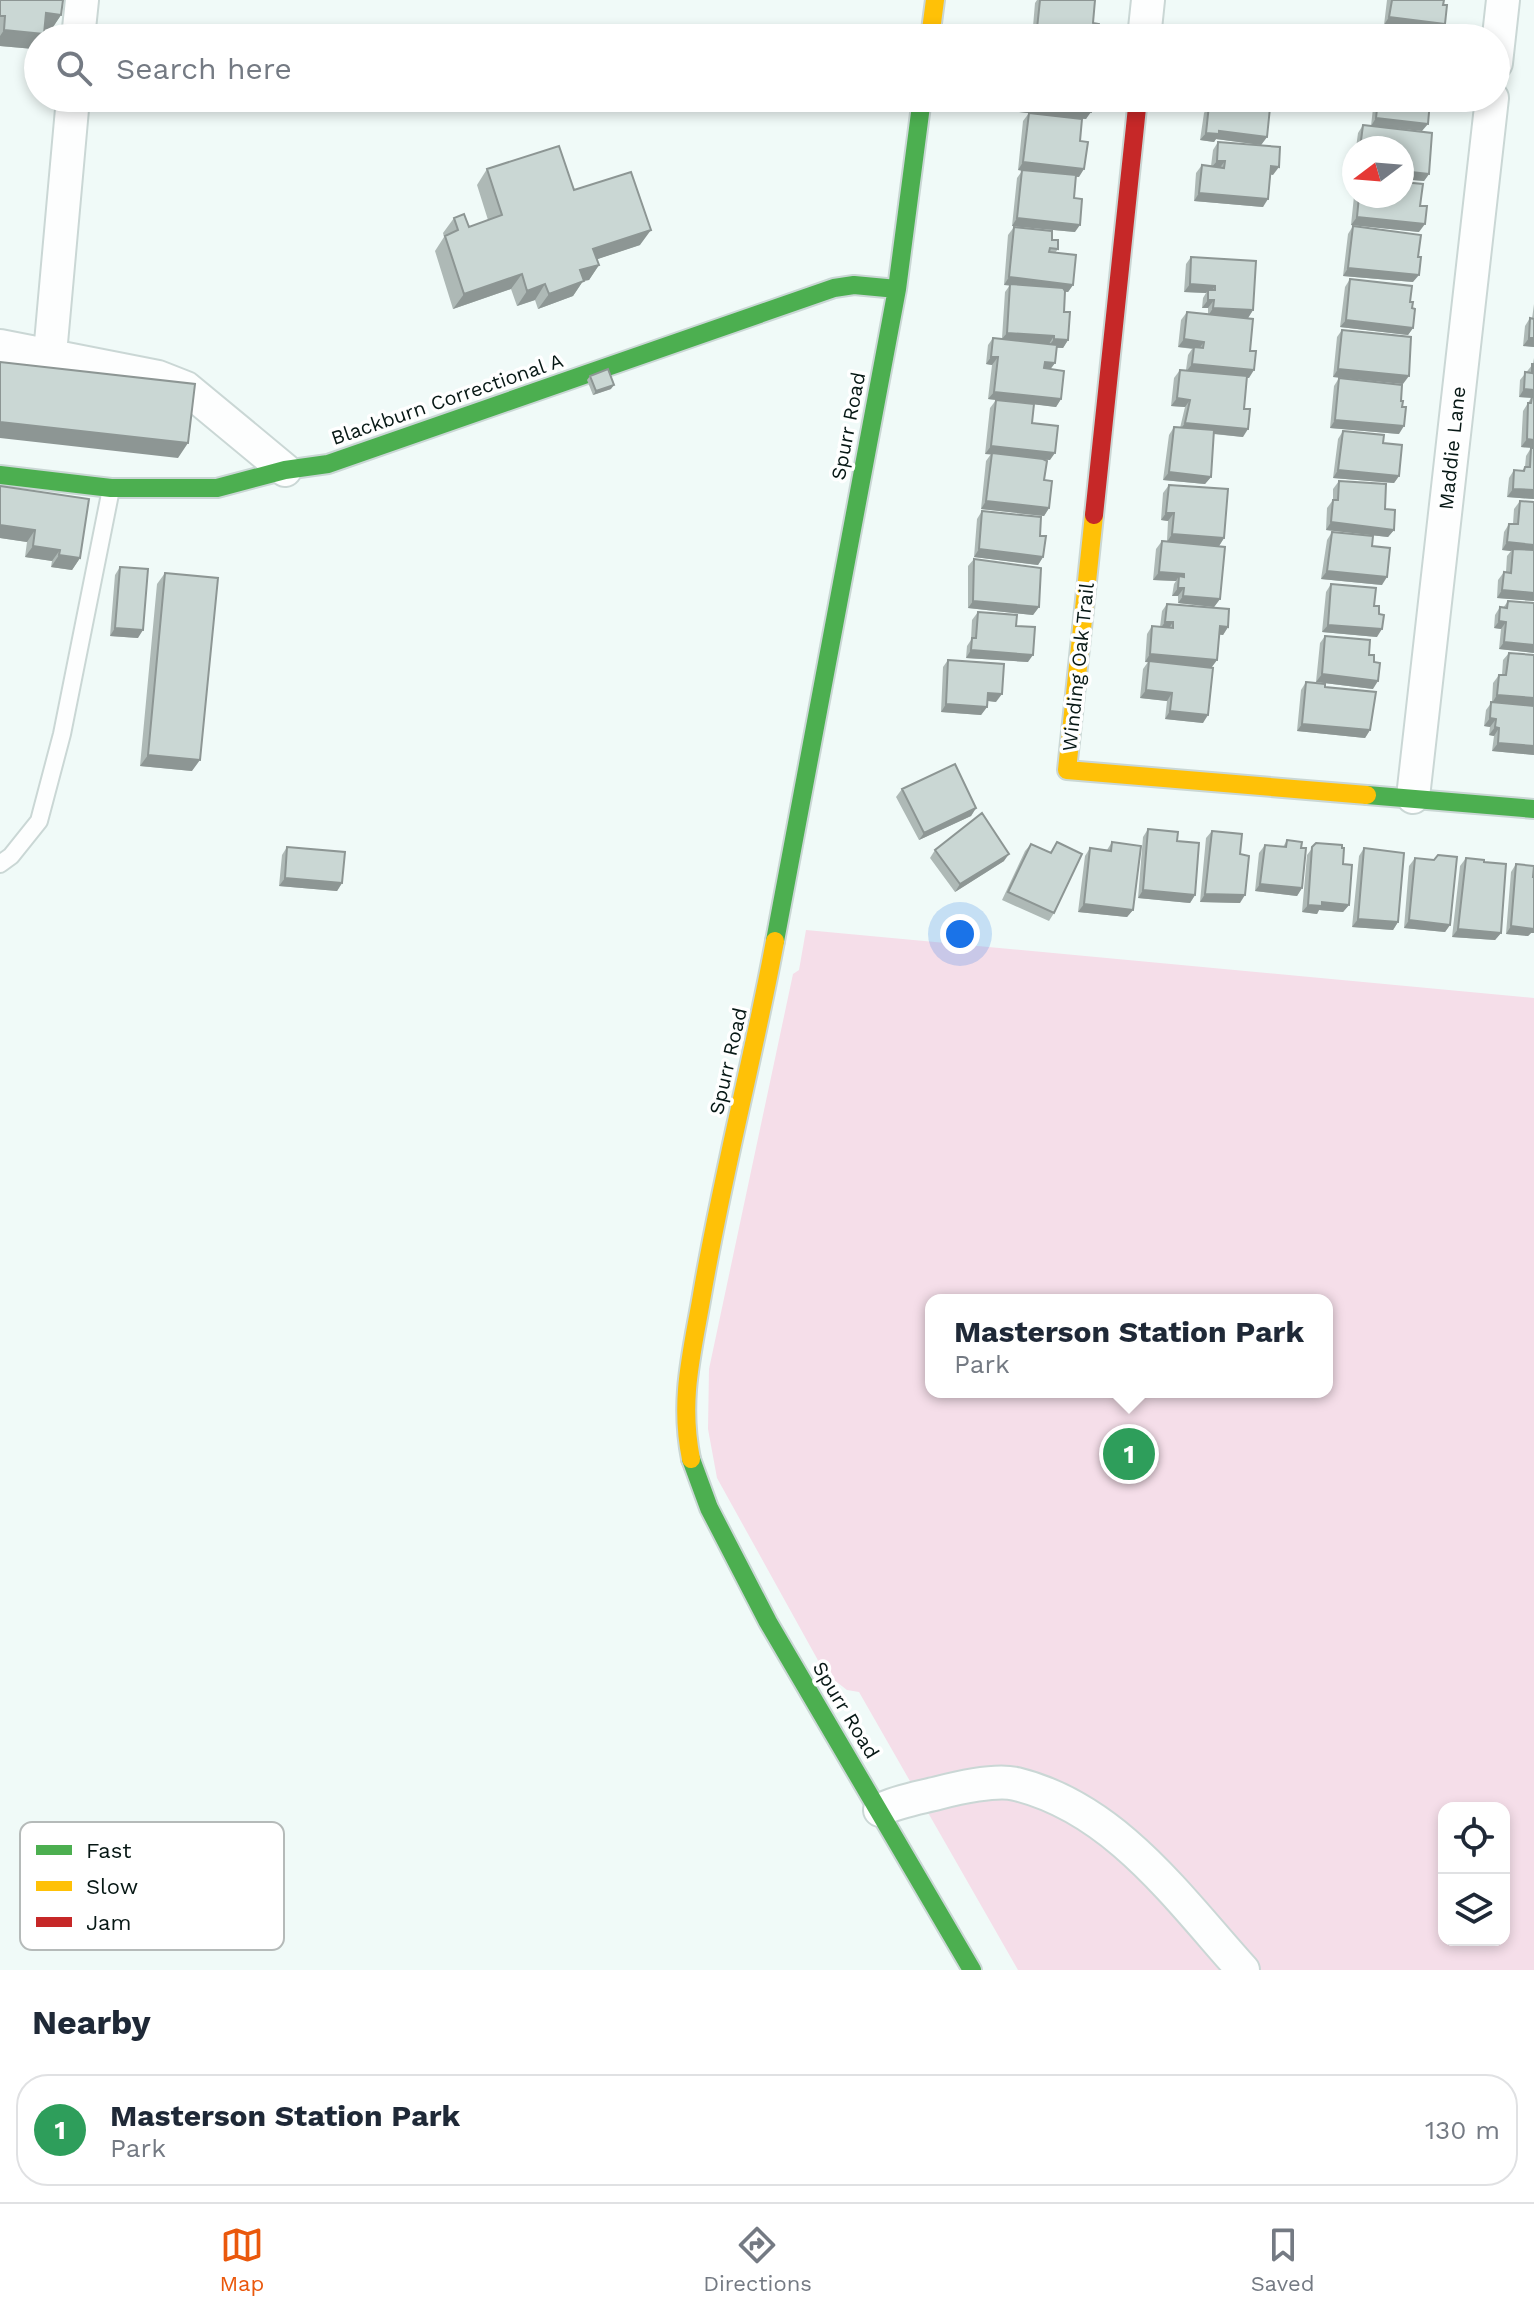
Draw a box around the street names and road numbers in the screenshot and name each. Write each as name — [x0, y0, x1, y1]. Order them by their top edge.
street label: Blackburn Correctional A — [328, 348, 566, 450]
street label: Spurr Road — [826, 370, 870, 482]
street label: Maddie Lane — [1434, 385, 1470, 511]
street label: Winding Oak Trail — [1057, 581, 1099, 753]
street label: Spurr Road — [704, 1005, 752, 1117]
street label: Spurr Road — [808, 1657, 884, 1763]

